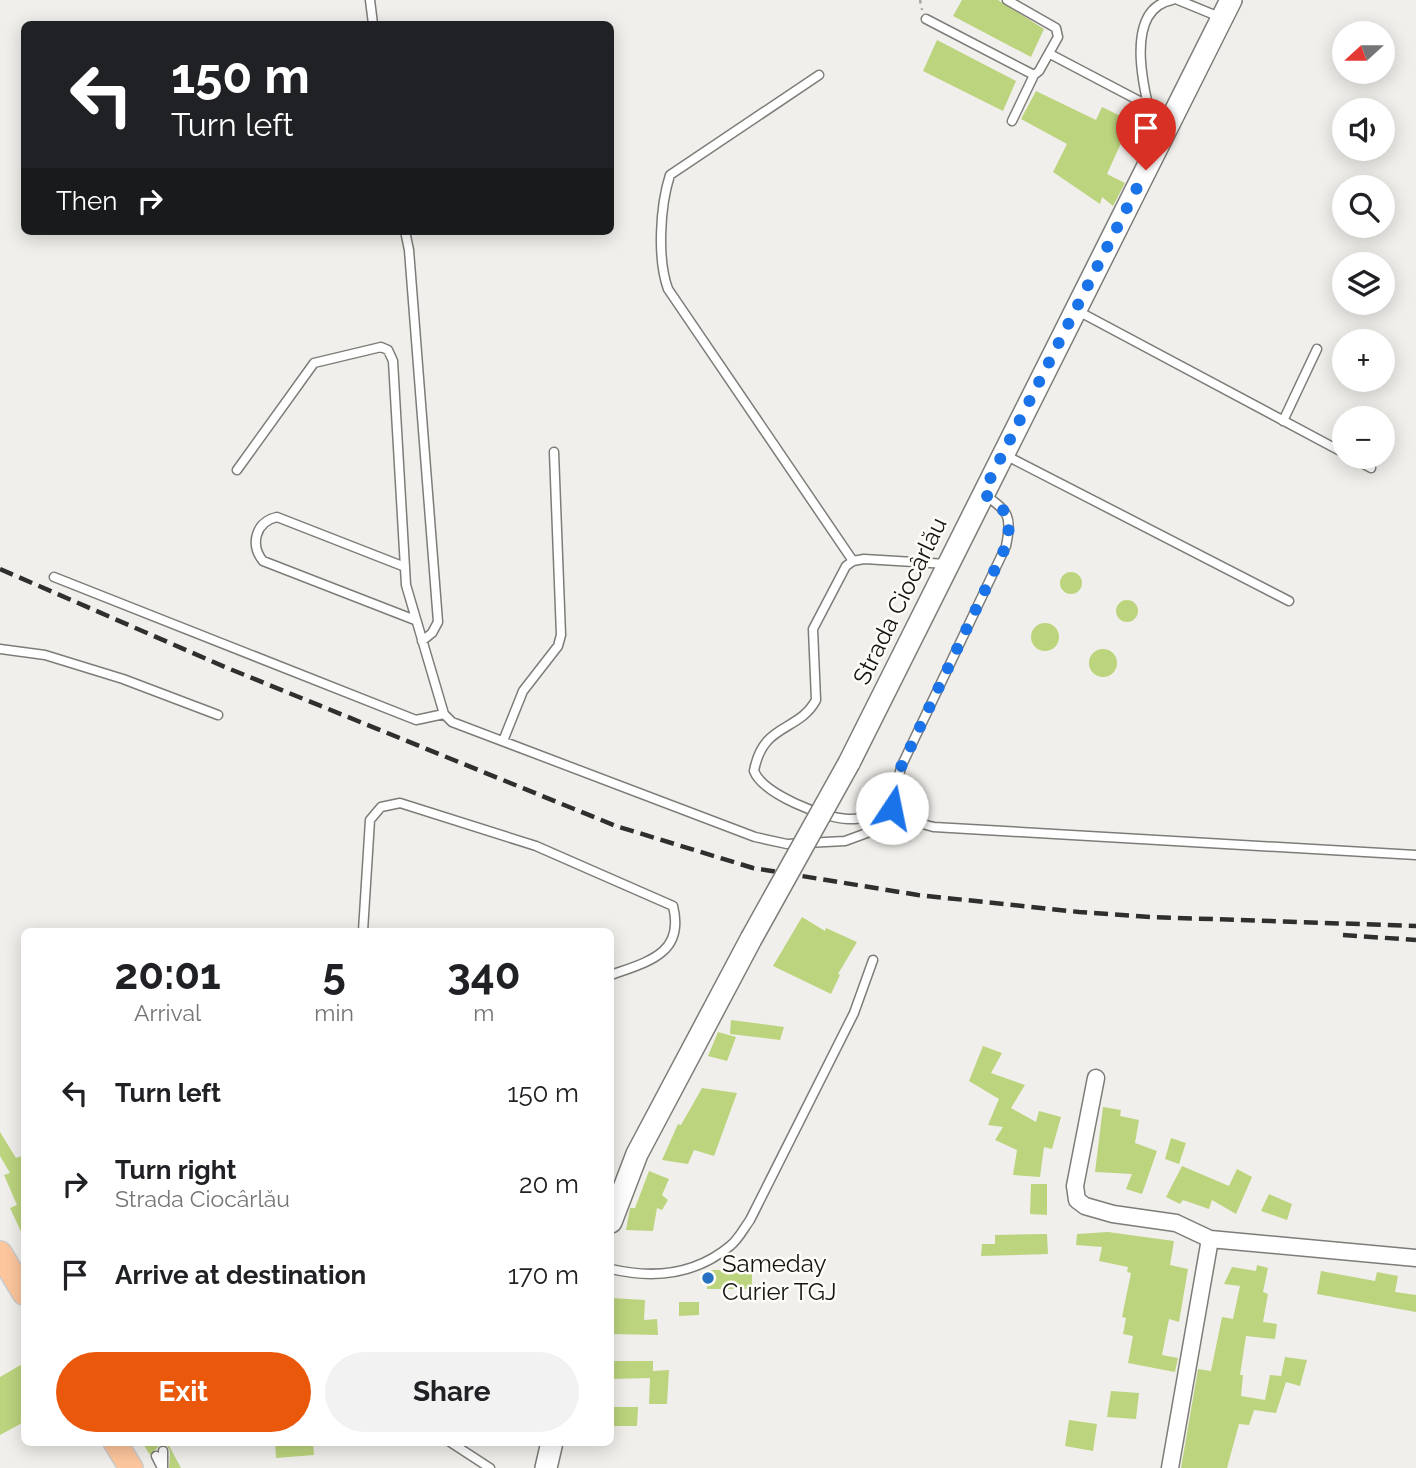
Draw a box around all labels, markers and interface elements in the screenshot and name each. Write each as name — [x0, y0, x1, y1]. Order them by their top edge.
north arrow — [1332, 21, 1395, 84]
map controls — [1332, 21, 1395, 469]
text: 150 m — [171, 47, 310, 104]
icon: left — [56, 49, 147, 140]
pin — [1116, 98, 1176, 170]
button: sound — [1332, 98, 1395, 161]
text: Turn left — [171, 106, 293, 143]
icon: arrive — [1127, 109, 1165, 147]
button: search — [1332, 175, 1395, 238]
icon: right — [131, 182, 169, 220]
text: Then — [56, 186, 117, 216]
button: layers — [1332, 252, 1395, 315]
button: + — [1332, 329, 1395, 392]
button: − — [1332, 406, 1395, 469]
street label: Strada Ciocârlău — [847, 512, 953, 689]
position arrow — [855, 771, 929, 845]
text: 20:01 — [114, 950, 221, 999]
text: 5 — [322, 950, 346, 999]
text: 340 — [447, 950, 521, 999]
text: Arrival — [134, 999, 201, 1026]
text: min — [314, 999, 354, 1026]
text: m — [473, 999, 494, 1026]
icon: left — [56, 1074, 94, 1112]
text: Turn left — [115, 1078, 221, 1108]
text: 150 m — [507, 1078, 579, 1108]
text: Turn right — [115, 1155, 236, 1185]
icon: right — [56, 1165, 94, 1203]
text: 20 m — [519, 1169, 579, 1199]
text: Strada Ciocârlău — [115, 1185, 290, 1212]
place label: Sameday Curier TGJ — [722, 1249, 837, 1306]
icon: arrive — [56, 1256, 94, 1294]
text: Arrive at destination — [115, 1260, 366, 1290]
text: 170 m — [508, 1260, 579, 1290]
marker: Sameday Curier TGJ — [700, 1270, 716, 1286]
button: Exit — [56, 1352, 311, 1432]
button: Share — [325, 1352, 579, 1432]

